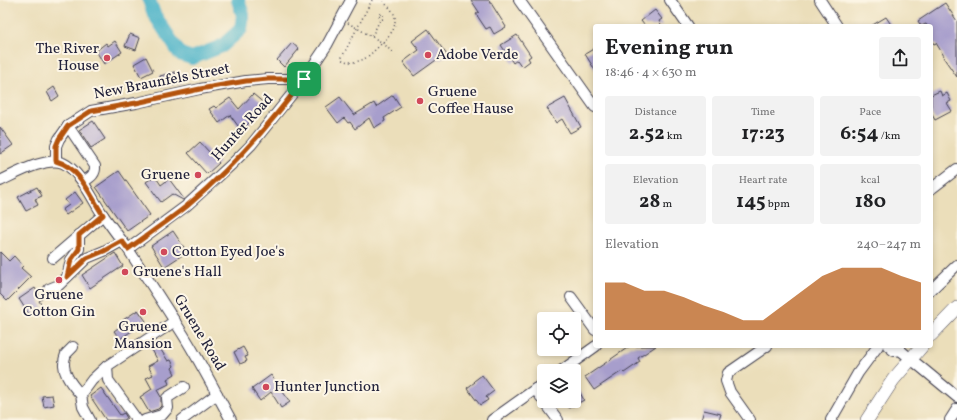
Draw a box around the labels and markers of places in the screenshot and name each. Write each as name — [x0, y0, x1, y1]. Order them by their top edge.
place label: The River House — [36, 39, 99, 77]
place label: Adobe Verde — [436, 45, 518, 66]
marker: Adobe Verde — [423, 50, 433, 60]
marker: The River House — [102, 53, 112, 63]
pin — [287, 62, 321, 96]
place label: Gruene Coffee Hause — [428, 82, 514, 120]
marker: Gruene Coffee Hause — [415, 96, 425, 106]
place label: Gruene — [141, 165, 190, 186]
marker: Gruene — [193, 170, 203, 180]
place label: Cotton Eyed Joe's — [172, 242, 285, 263]
marker: Cotton Eyed Joe's — [159, 247, 169, 257]
place label: Gruene's Hall — [133, 262, 222, 283]
marker: Gruene's Hall — [120, 267, 130, 277]
marker: Gruene Cotton Gin — [54, 275, 64, 285]
place label: Gruene Cotton Gin — [23, 285, 95, 323]
marker: Gruene Mansion — [138, 307, 148, 317]
place label: Gruene Mansion — [114, 317, 172, 355]
place label: Hunter Junction — [274, 377, 380, 398]
marker: Hunter Junction — [261, 382, 271, 392]

